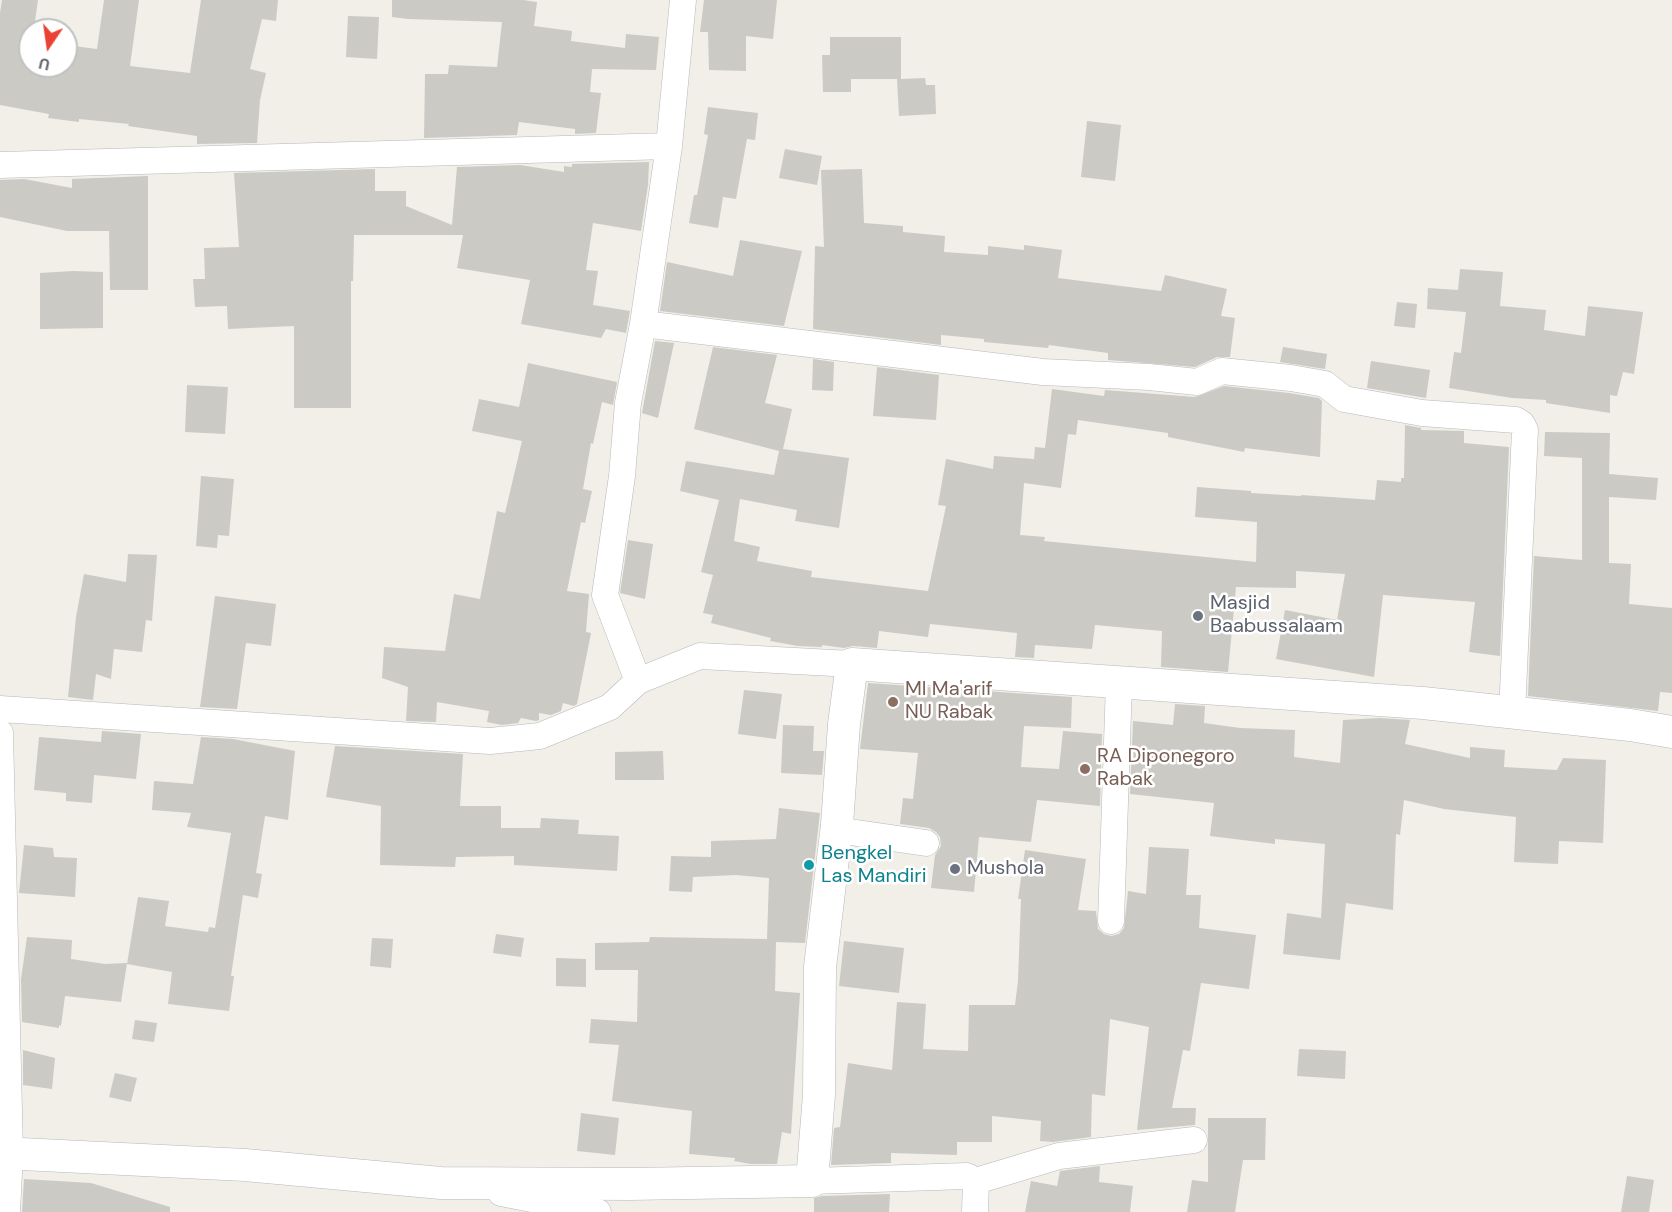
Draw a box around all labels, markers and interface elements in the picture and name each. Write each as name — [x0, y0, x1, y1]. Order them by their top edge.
north arrow — [18, 18, 78, 78]
text: U — [37, 53, 52, 76]
place label: Masjid Baabussalaam — [1210, 592, 1343, 639]
marker: Masjid Baabussalaam — [1191, 609, 1205, 623]
place label: MI Ma'arif NU Rabak — [905, 678, 993, 725]
marker: MI Ma'arif NU Rabak — [886, 695, 900, 709]
place label: RA Diponegoro Rabak — [1097, 745, 1235, 792]
marker: RA Diponegoro Rabak — [1078, 762, 1092, 776]
place label: Bengkel Las Mandiri — [821, 842, 926, 889]
place label: Mushola — [967, 857, 1044, 881]
marker: Bengkel Las Mandiri — [802, 858, 816, 872]
marker: Mushola — [948, 862, 962, 876]

